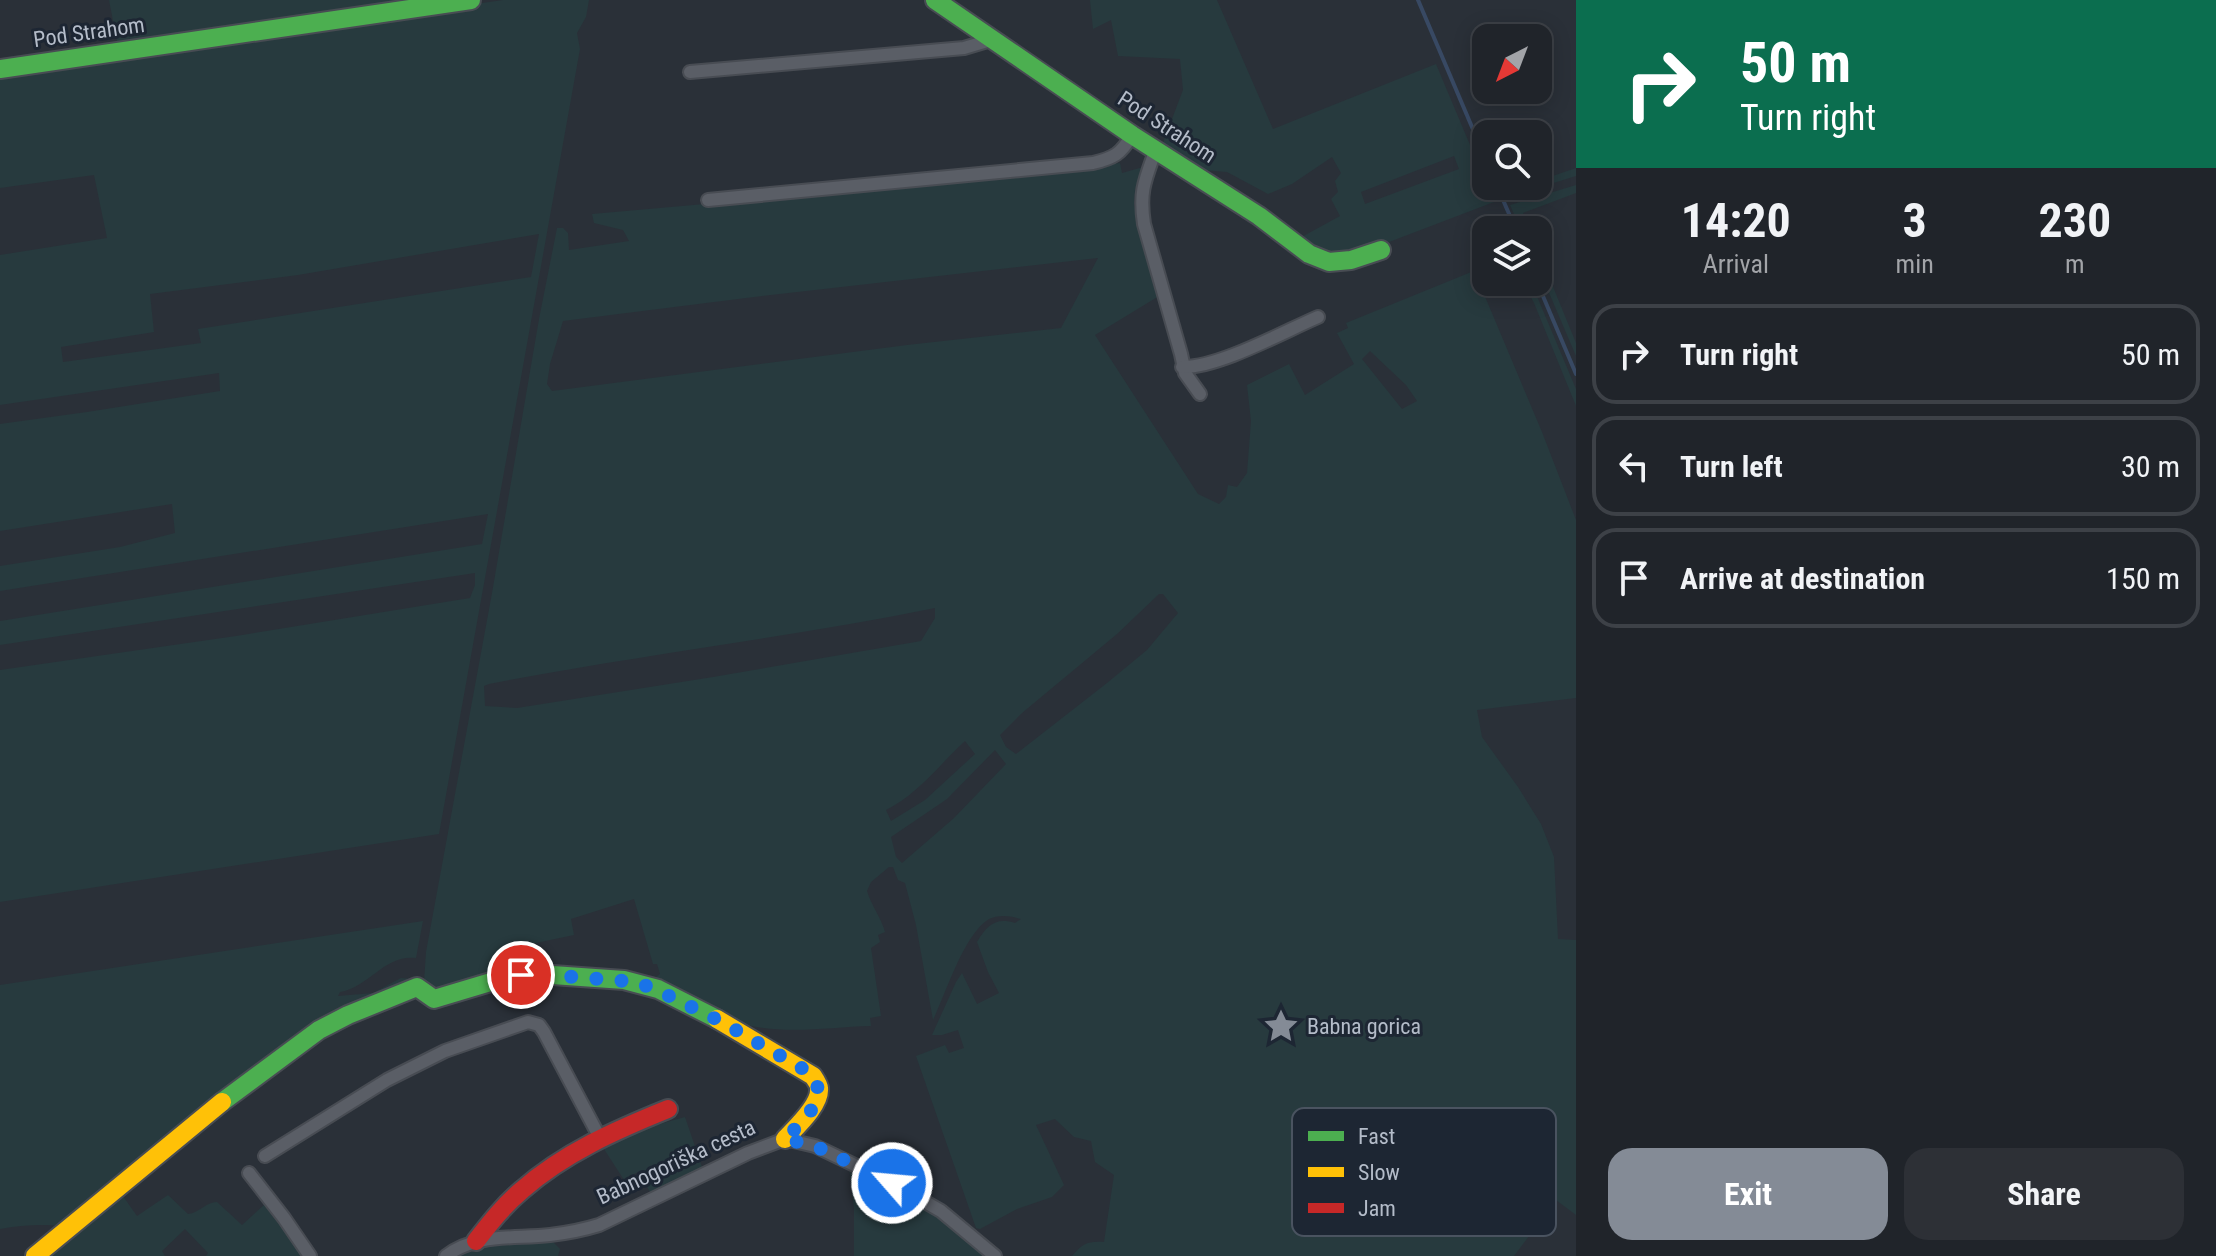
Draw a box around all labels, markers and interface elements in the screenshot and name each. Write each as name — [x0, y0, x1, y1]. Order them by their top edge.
street label: Pod Strahom — [32, 12, 146, 52]
north arrow — [1472, 24, 1552, 104]
map controls — [1472, 24, 1552, 296]
text: 50 m — [1740, 30, 1851, 96]
icon: right — [1608, 32, 1712, 136]
street label: Pod Strahom — [1113, 86, 1221, 168]
text: Turn right — [1740, 97, 1876, 139]
button: search — [1472, 120, 1552, 200]
text: 14:20 — [1681, 192, 1791, 249]
text: 3 — [1903, 192, 1927, 249]
text: 230 — [2038, 192, 2111, 249]
button: layers — [1472, 216, 1552, 296]
text: Arrival — [1703, 249, 1769, 279]
text: min — [1896, 249, 1934, 279]
text: m — [2065, 249, 2085, 279]
icon: right — [1612, 332, 1656, 376]
text: Turn right — [1680, 337, 1798, 372]
text: 50 m — [2121, 337, 2180, 372]
icon: left — [1612, 444, 1656, 488]
text: Turn left — [1680, 449, 1783, 484]
text: 30 m — [2121, 449, 2180, 484]
icon: arrive — [1612, 556, 1656, 600]
text: Arrive at destination — [1680, 561, 1925, 596]
text: 150 m — [2106, 561, 2180, 596]
pin — [487, 941, 555, 1009]
icon: arrive — [499, 953, 543, 997]
place icon: Babna gorica — [1262, 1007, 1300, 1045]
place label: Babna gorica — [1307, 1014, 1421, 1039]
legend — [1292, 1108, 1556, 1236]
street label: Babnogoriška cesta — [593, 1114, 759, 1210]
text: Fast — [1358, 1124, 1395, 1149]
position arrow — [850, 1141, 934, 1225]
button: Exit — [1608, 1148, 1888, 1240]
button: Share — [1904, 1148, 2184, 1240]
text: Slow — [1358, 1160, 1400, 1185]
text: Jam — [1358, 1196, 1396, 1221]

